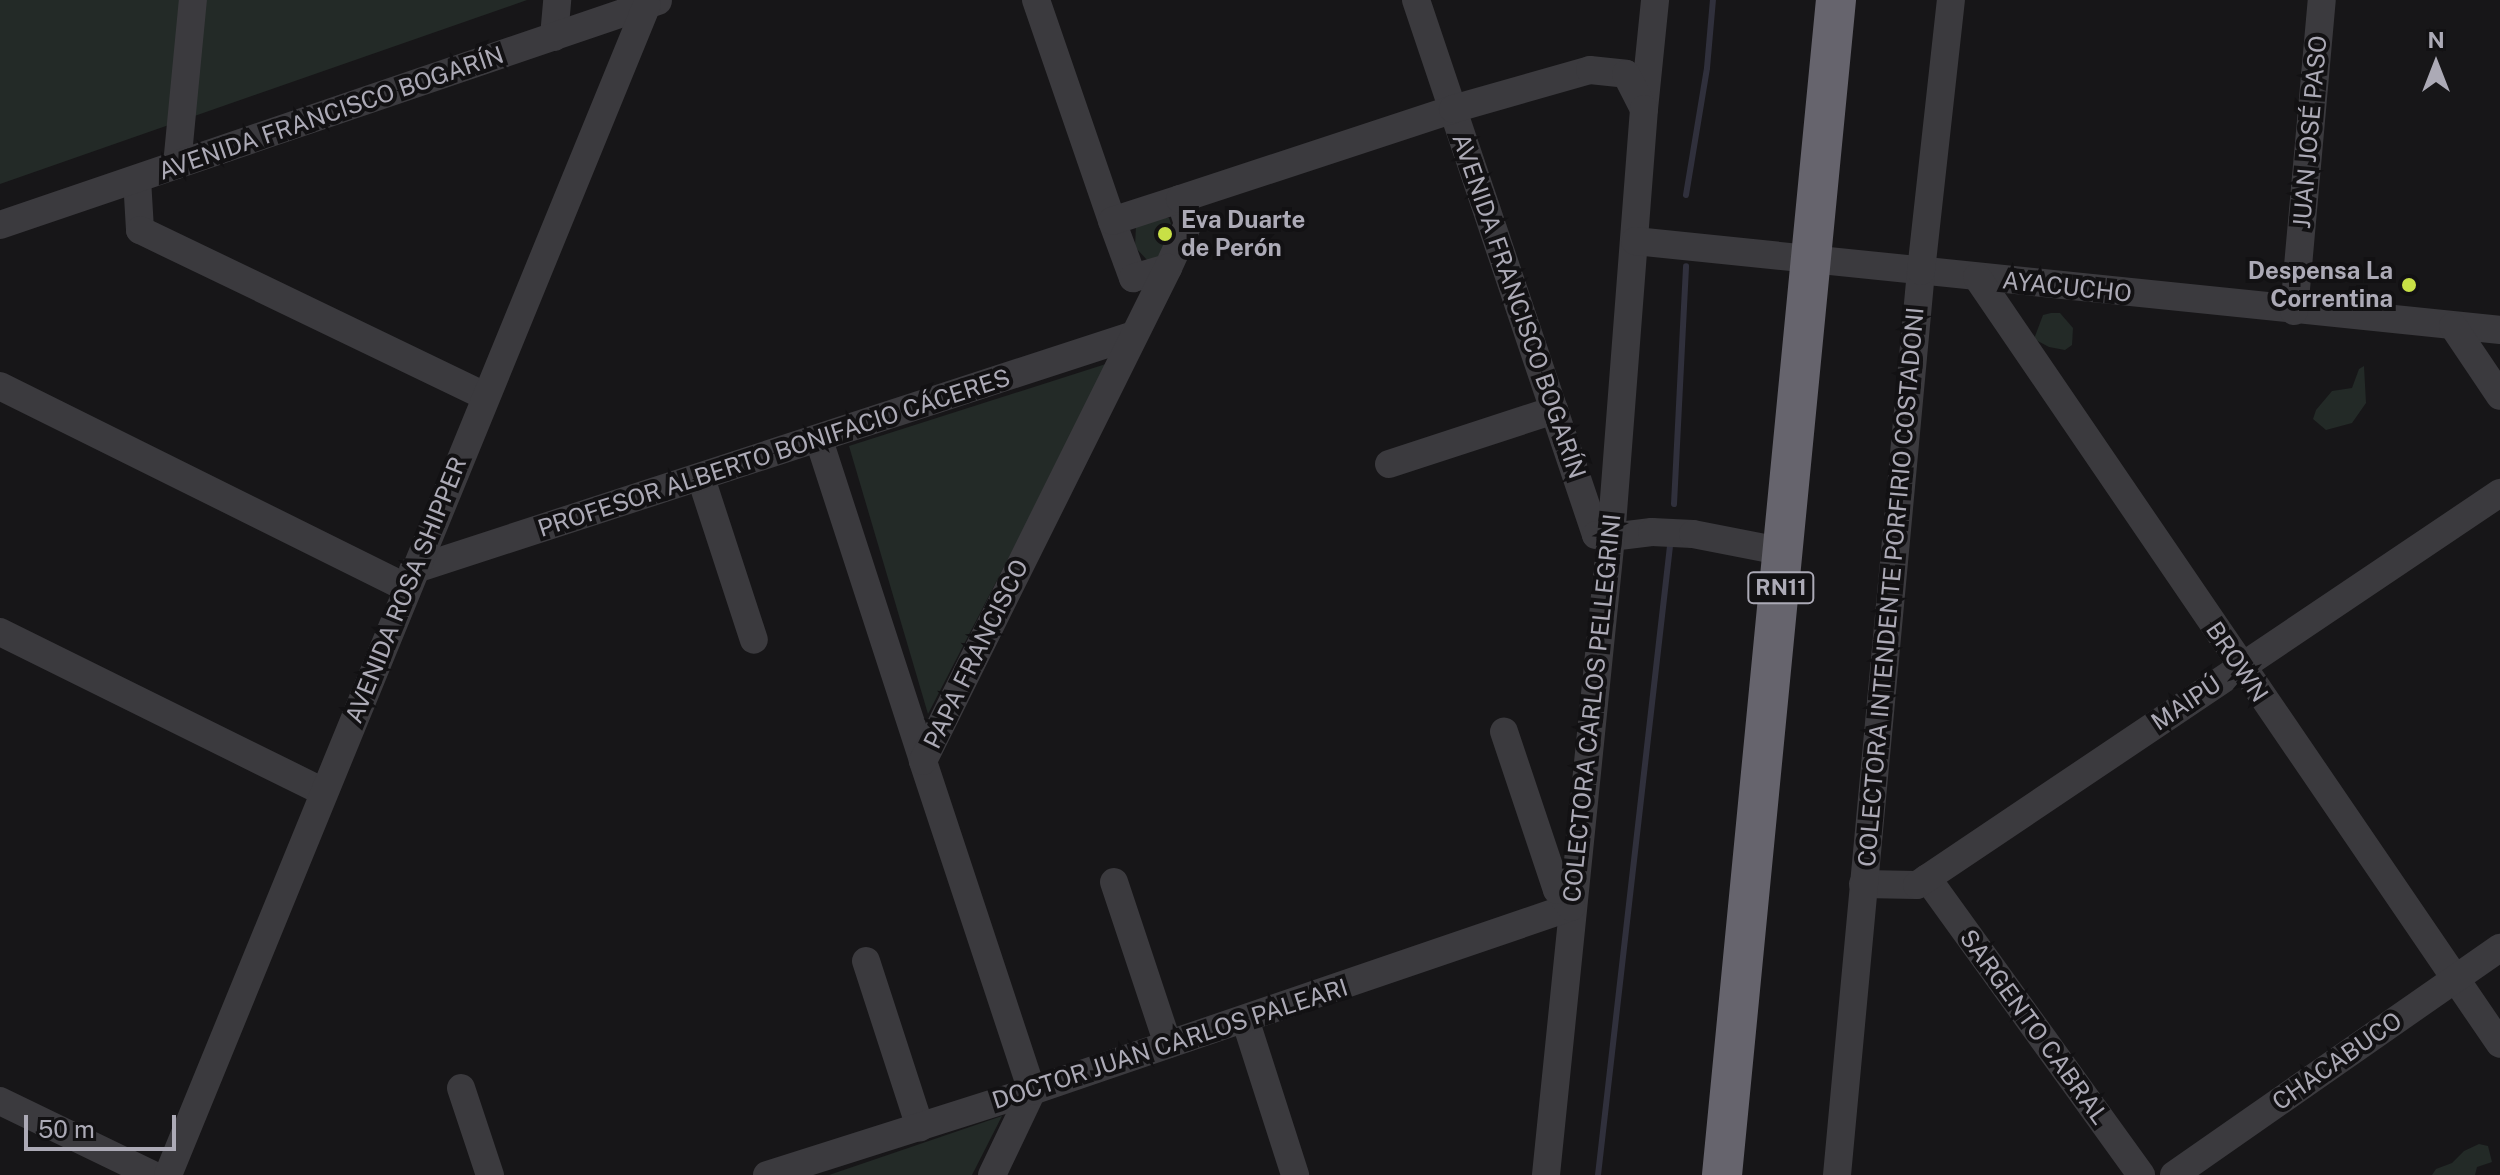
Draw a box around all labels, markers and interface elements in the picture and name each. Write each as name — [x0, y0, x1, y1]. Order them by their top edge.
north arrow — [2396, 24, 2476, 104]
text: N — [2427, 27, 2445, 53]
street label: JUAN JOSÉ PASO — [2287, 34, 2333, 230]
street label: AVENIDA FRANCISCO BOGARÍN — [155, 40, 507, 186]
street label: AVENIDA FRANCISCO BOGARÍN — [1446, 130, 1592, 482]
place label: Eva Duarte de Perón — [1181, 206, 1305, 262]
marker: Eva Duarte de Perón — [1156, 225, 1174, 243]
place label: Despensa La Correntina — [2248, 257, 2393, 313]
street label: AYACUCHO — [2001, 266, 2133, 308]
marker: Despensa La Correntina — [2400, 276, 2418, 294]
street label: COLECTORA INTENDENTE PORFIRIO COSTADONI — [1852, 306, 1930, 868]
street label: PROFESOR ALBERTO BONIFACIO CÁCERES — [534, 363, 1014, 543]
street label: AVENIDA ROSA SHIPPER — [339, 453, 473, 727]
street label: COLECTORA CARLOS PELLEGRINI — [1557, 512, 1627, 904]
street label: PAPA FRANCISCO — [918, 555, 1034, 753]
road number: RN11 — [1747, 570, 1815, 606]
street label: BROWN — [2200, 616, 2274, 708]
street label: MAIPÚ — [2146, 669, 2226, 737]
street label: SARGENTO CABRAL — [1954, 924, 2114, 1130]
street label: DOCTOR JUAN CARLOS PALEARI — [989, 973, 1351, 1115]
street label: CHACABUCO — [2267, 1006, 2407, 1116]
scale bar — [28, 1099, 180, 1149]
text: 50 m — [38, 1115, 95, 1143]

